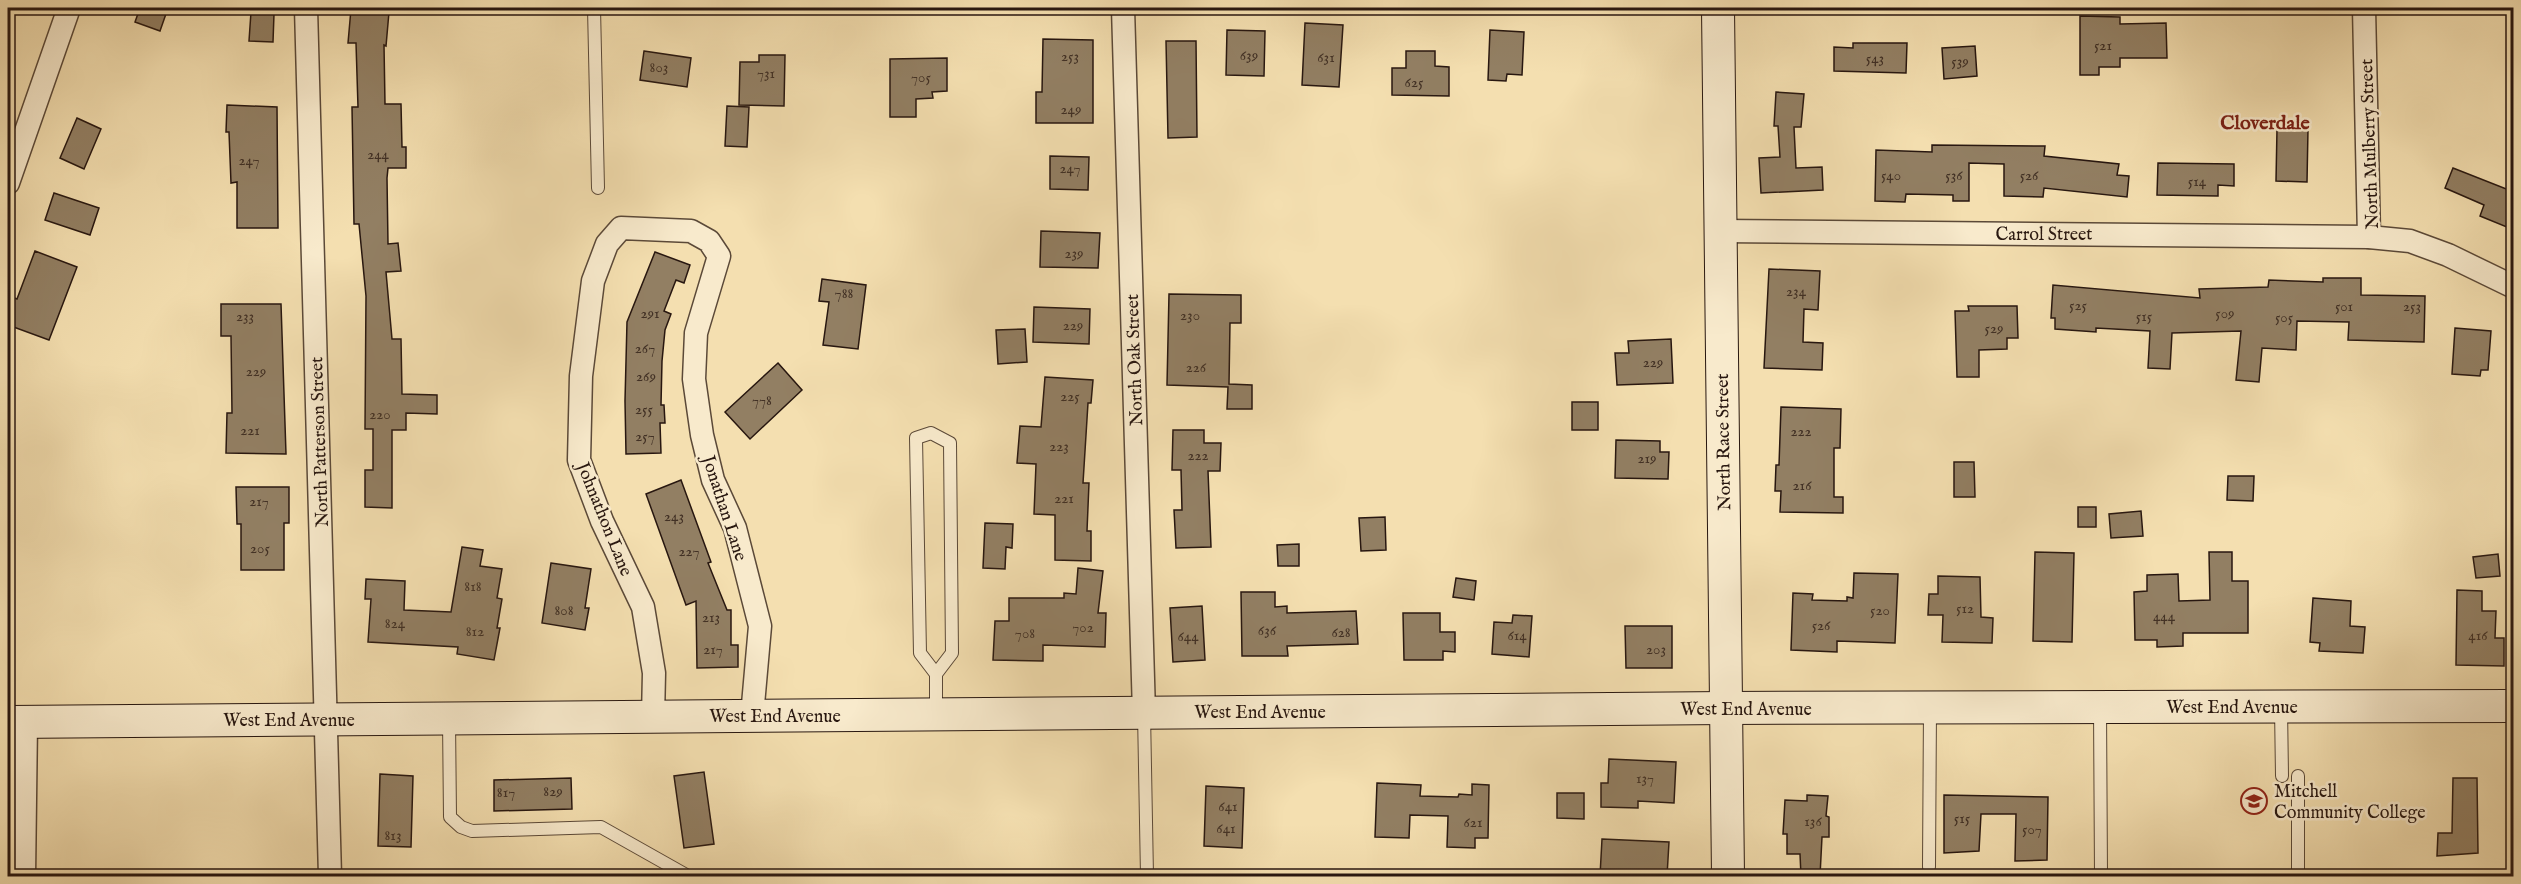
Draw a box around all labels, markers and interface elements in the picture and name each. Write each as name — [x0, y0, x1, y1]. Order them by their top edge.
house number: 521 — [2094, 36, 2112, 55]
house number: 639 — [1240, 46, 1258, 65]
house number: 253 — [1061, 47, 1079, 66]
house number: 631 — [1317, 48, 1335, 67]
house number: 543 — [1866, 49, 1884, 68]
house number: 539 — [1951, 52, 1969, 71]
house number: 803 — [650, 58, 668, 77]
street label: North Mulberry Street — [2356, 58, 2385, 230]
house number: 731 — [757, 64, 775, 83]
house number: 705 — [911, 68, 931, 87]
house number: 625 — [1405, 73, 1424, 92]
house number: 249 — [1061, 100, 1081, 119]
district label: Cloverdale — [2220, 111, 2311, 136]
house number: 244 — [367, 145, 390, 164]
house number: 247 — [239, 151, 259, 170]
house number: 247 — [1060, 159, 1080, 178]
house number: 540 — [1881, 166, 1901, 185]
house number: 536 — [1945, 166, 1963, 185]
house number: 526 — [2020, 166, 2039, 185]
house number: 514 — [2188, 172, 2207, 191]
street label: Carrol Street — [1995, 224, 2093, 247]
house number: 239 — [1064, 244, 1084, 263]
house number: 234 — [1786, 282, 1807, 301]
house number: 788 — [835, 284, 854, 303]
street label: North Oak Street — [1122, 294, 1149, 426]
house number: 525 — [2069, 296, 2087, 315]
house number: 501 — [2335, 297, 2353, 316]
house number: 253 — [2403, 297, 2421, 316]
house number: 291 — [640, 304, 660, 323]
house number: 509 — [2215, 304, 2235, 323]
house number: 230 — [1180, 306, 1200, 325]
house number: 233 — [236, 307, 254, 326]
house number: 515 — [2136, 307, 2153, 326]
house number: 505 — [2275, 308, 2294, 327]
house number: 229 — [1063, 316, 1083, 335]
house number: 529 — [1985, 319, 2003, 338]
house number: 267 — [635, 339, 655, 358]
house number: 229 — [1643, 353, 1663, 372]
street label: North Patterson Street — [306, 356, 335, 528]
house number: 226 — [1186, 358, 1207, 377]
house number: 229 — [246, 362, 266, 381]
house number: 269 — [636, 367, 656, 386]
street label: North Race Street — [1712, 373, 1737, 511]
house number: 225 — [1060, 387, 1080, 406]
house number: 778 — [752, 391, 772, 410]
house number: 255 — [635, 400, 653, 419]
house number: 220 — [369, 405, 391, 424]
house number: 221 — [240, 421, 260, 440]
house number: 222 — [1790, 422, 1812, 441]
house number: 257 — [635, 427, 655, 446]
house number: 223 — [1049, 437, 1069, 456]
house number: 222 — [1187, 446, 1209, 465]
house number: 219 — [1637, 449, 1657, 468]
street label: Jonathan Lane — [695, 451, 751, 564]
street label: Johnathon Lane — [570, 457, 637, 580]
house number: 216 — [1793, 476, 1812, 495]
house number: 221 — [1054, 489, 1074, 508]
house number: 217 — [249, 492, 269, 511]
house number: 243 — [664, 507, 684, 526]
house number: 205 — [250, 539, 270, 558]
house number: 227 — [679, 542, 699, 561]
house number: 818 — [464, 577, 482, 596]
house number: 512 — [1956, 599, 1974, 618]
house number: 808 — [554, 601, 574, 620]
house number: 520 — [1870, 601, 1890, 620]
house number: 444 — [2153, 607, 2176, 626]
house number: 213 — [702, 608, 720, 627]
house number: 824 — [385, 614, 406, 633]
house number: 526 — [1812, 616, 1831, 635]
house number: 702 — [1072, 618, 1094, 637]
house number: 636 — [1258, 621, 1277, 640]
house number: 812 — [466, 622, 484, 641]
house number: 628 — [1331, 623, 1351, 642]
house number: 708 — [1015, 624, 1035, 643]
house number: 614 — [1507, 626, 1527, 645]
house number: 416 — [2468, 626, 2488, 645]
house number: 644 — [1177, 627, 1199, 646]
house number: 217 — [703, 640, 723, 659]
house number: 203 — [1646, 640, 1666, 659]
street label: West End Avenue — [2166, 697, 2298, 720]
street label: West End Avenue — [1680, 699, 1812, 722]
street label: West End Avenue — [1194, 702, 1326, 725]
street label: West End Avenue — [709, 706, 841, 729]
street label: West End Avenue — [223, 710, 355, 733]
house number: 137 — [1636, 769, 1654, 788]
place label: Mitchell Community College — [2274, 781, 2425, 825]
house number: 829 — [543, 782, 563, 801]
house number: 817 — [497, 783, 515, 802]
school or university icon: Mitchell Community College — [2239, 786, 2269, 816]
house number: 641 — [1218, 797, 1238, 816]
house number: 515 — [1954, 809, 1971, 828]
house number: 136 — [1804, 812, 1822, 831]
house number: 621 — [1464, 813, 1482, 832]
house number: 641 — [1216, 819, 1236, 838]
house number: 507 — [2022, 820, 2042, 839]
house number: 813 — [384, 826, 402, 845]

